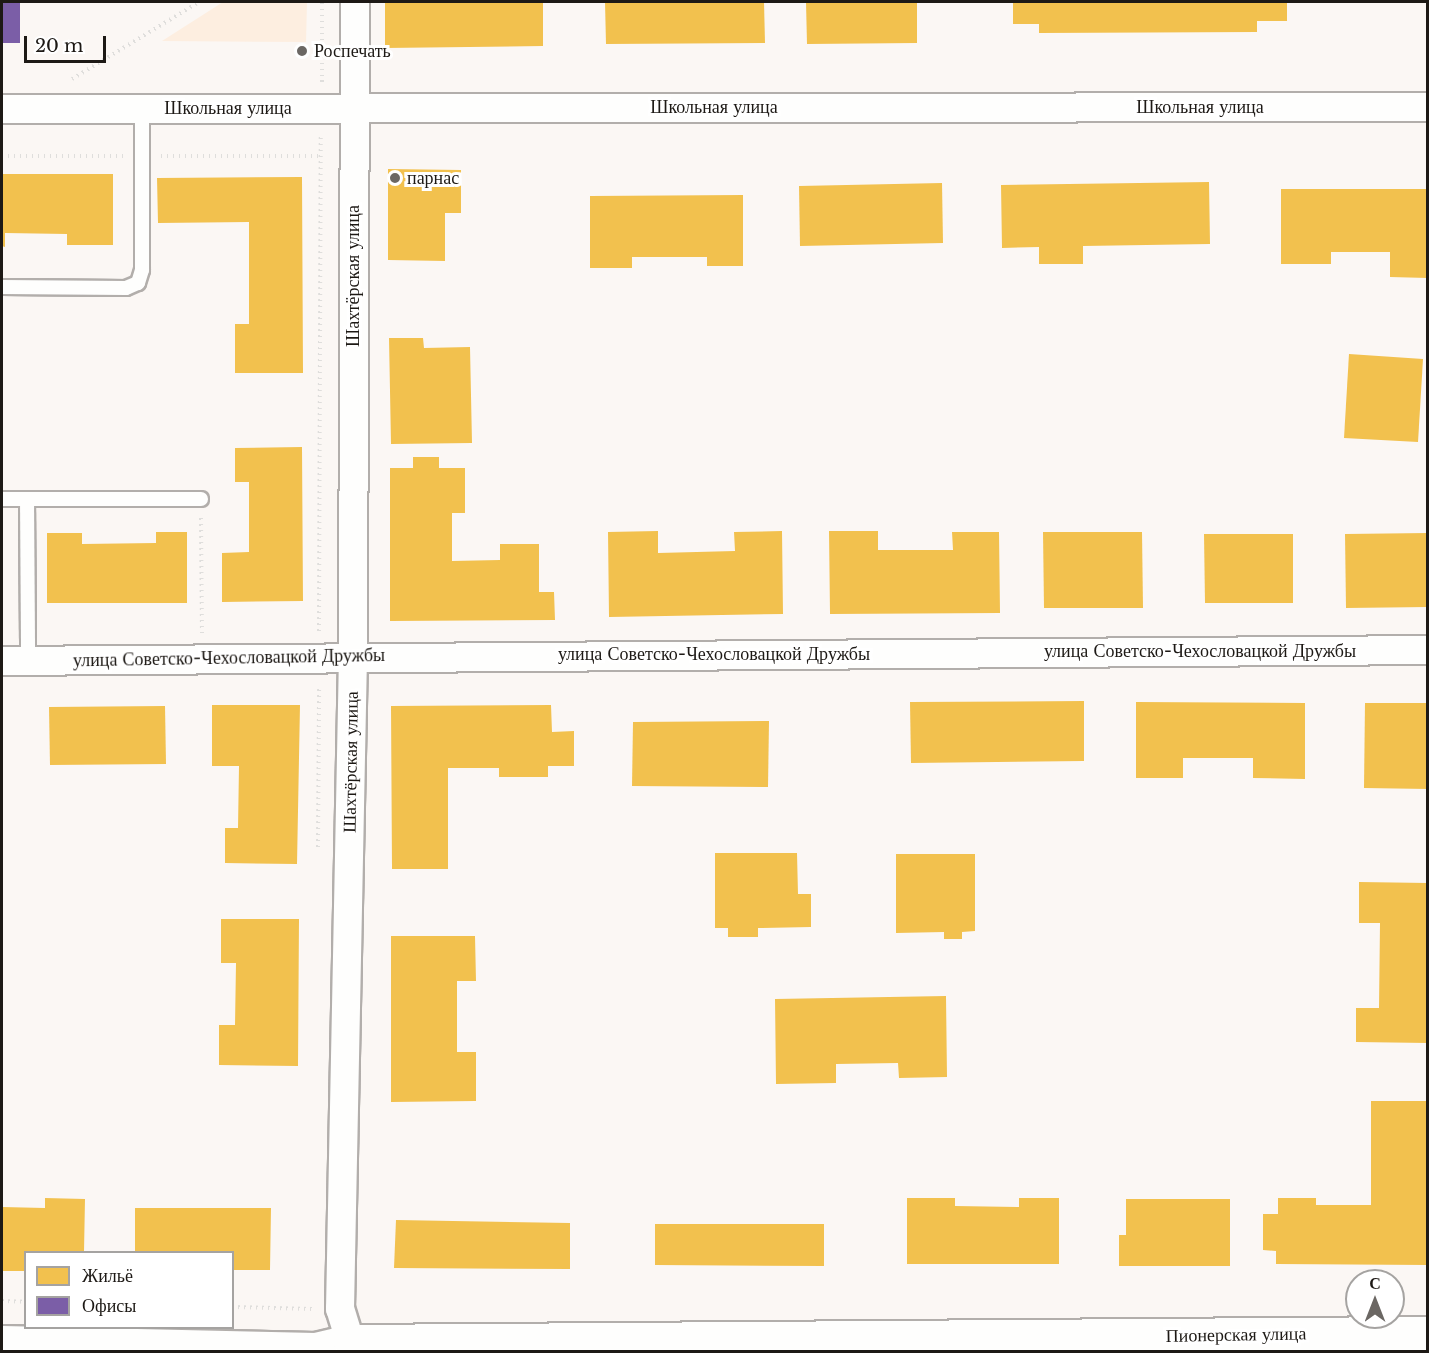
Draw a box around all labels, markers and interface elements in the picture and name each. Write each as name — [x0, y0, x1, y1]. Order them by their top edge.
scale bar — [27, 24, 110, 62]
text: 20 m — [35, 35, 83, 57]
place label: Роспечать — [314, 40, 391, 62]
marker: Роспечать — [295, 44, 309, 58]
street label: Школьная улица — [650, 96, 778, 118]
street label: Школьная улица — [1136, 96, 1264, 118]
street label: Школьная улица — [164, 97, 292, 119]
place label: парнас — [407, 167, 459, 189]
marker: парнас — [388, 171, 402, 185]
street label: Шахтёрская улица — [342, 205, 364, 347]
street label: улица Советско-Чехословацкой Дружбы — [1044, 640, 1356, 662]
street label: улица Советско-Чехословацкой Дружбы — [558, 643, 870, 665]
street label: улица Советско-Чехословацкой Дружбы — [73, 644, 385, 672]
street label: Шахтёрская улица — [339, 691, 363, 833]
legend — [24, 1251, 234, 1329]
text: Жильё — [82, 1265, 133, 1287]
north arrow — [1345, 1269, 1405, 1329]
text: С — [1369, 1273, 1381, 1293]
text: Офисы — [82, 1295, 136, 1317]
street label: Пионерская улица — [1166, 1323, 1306, 1347]

